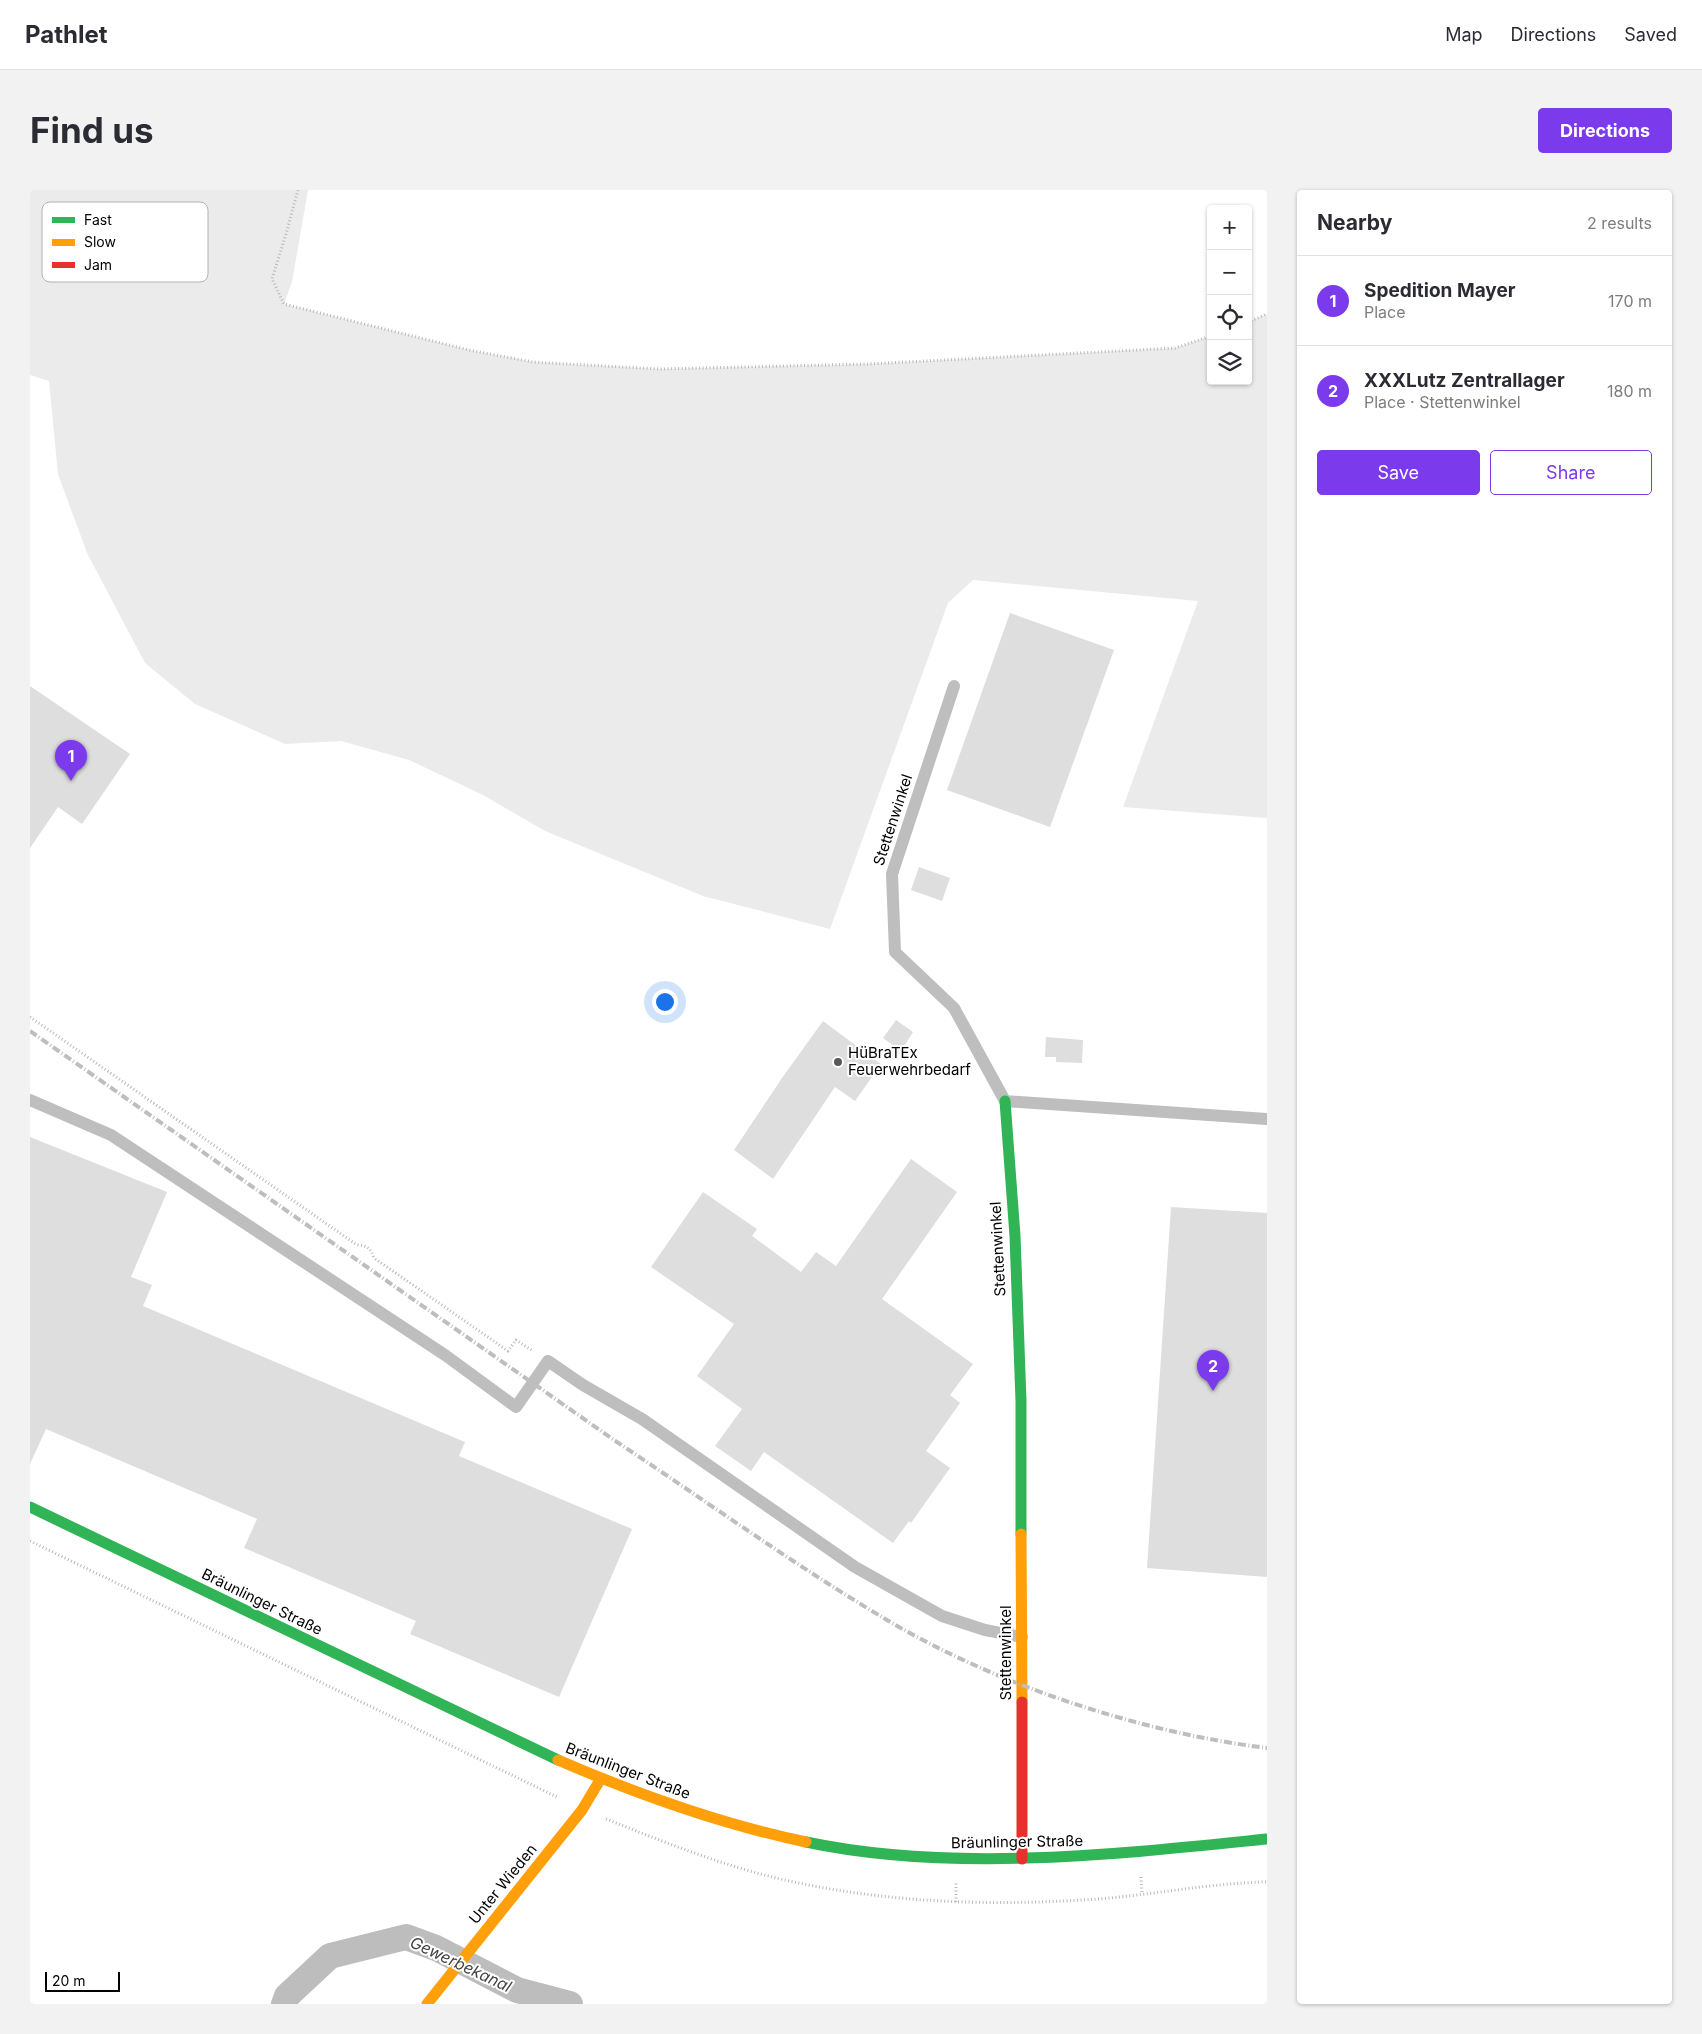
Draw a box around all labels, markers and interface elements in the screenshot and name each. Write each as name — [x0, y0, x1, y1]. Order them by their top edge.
text: Pathlet — [25, 20, 108, 49]
text: Map — [1445, 24, 1483, 45]
text: Directions — [1511, 24, 1596, 45]
text: Saved — [1624, 24, 1677, 45]
button: Directions — [1538, 108, 1672, 153]
text: Find us — [30, 109, 154, 151]
legend — [42, 202, 208, 282]
map controls — [1207, 205, 1252, 385]
button: + — [1207, 205, 1252, 250]
text: Nearby — [1317, 210, 1392, 235]
text: Fast — [84, 211, 112, 228]
text: 2 results — [1587, 213, 1652, 233]
text: Slow — [84, 233, 116, 250]
button: − — [1207, 250, 1252, 295]
text: Jam — [84, 256, 112, 273]
text: Spedition Mayer — [1364, 279, 1516, 302]
text: 1 — [1330, 291, 1336, 311]
text: 170 m — [1608, 291, 1652, 311]
button: locate — [1207, 295, 1252, 340]
text: Place — [1364, 302, 1406, 322]
button: layers — [1207, 340, 1252, 385]
text: XXXLutz Zentrallager — [1364, 369, 1565, 392]
text: 2 — [1328, 381, 1338, 401]
text: 180 m — [1607, 381, 1652, 401]
text: Place · Stettenwinkel — [1364, 392, 1521, 412]
button: Save — [1317, 450, 1480, 495]
button: Share — [1490, 450, 1652, 495]
pin: 1 — [55, 740, 87, 781]
street label: Stettenwinkel — [869, 772, 916, 868]
your location — [652, 989, 678, 1015]
place label: HüBraTEx Feuerwehrbedarf — [848, 1043, 971, 1079]
marker: HüBraTEx Feuerwehrbedarf — [832, 1056, 844, 1068]
street label: Stettenwinkel — [986, 1201, 1009, 1297]
pin: 2 — [1197, 1350, 1229, 1391]
street label: Bräunlinger Straße — [199, 1564, 326, 1639]
street label: Stettenwinkel — [996, 1605, 1015, 1701]
street label: Bräunlinger Straße — [563, 1738, 693, 1803]
street label: Bräunlinger Straße — [951, 1831, 1083, 1852]
street label: Unter Wieden — [465, 1840, 541, 1927]
water label: Gewerbekanal — [407, 1932, 515, 1996]
scale bar — [45, 1969, 120, 1992]
text: 20 m — [52, 1972, 86, 1989]

